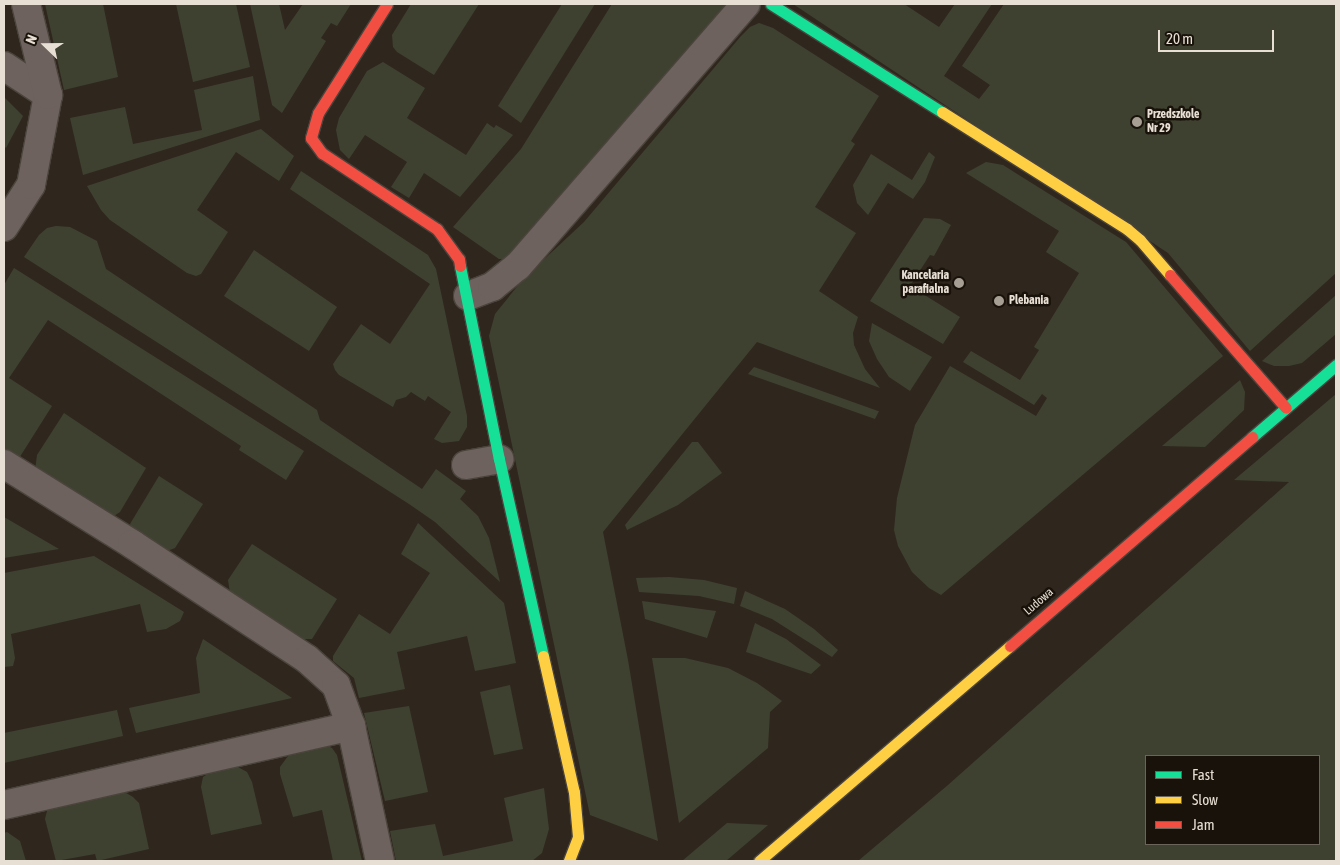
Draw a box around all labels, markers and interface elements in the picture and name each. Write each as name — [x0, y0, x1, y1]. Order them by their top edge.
north arrow — [20, 20, 70, 70]
scale bar — [1160, 20, 1276, 52]
text: 20 m — [1166, 30, 1193, 47]
text: N — [22, 33, 40, 46]
place label: Przedszkole Nr 29 — [1147, 108, 1199, 136]
marker: Przedszkole Nr 29 — [1131, 116, 1143, 128]
place label: Kancelaria parafialna — [901, 269, 949, 297]
marker: Kancelaria parafialna — [953, 277, 965, 289]
place label: Plebania — [1009, 294, 1049, 308]
marker: Plebania — [993, 295, 1005, 307]
street label: Ludowa — [1021, 585, 1057, 619]
legend — [1145, 755, 1320, 845]
text: Fast — [1192, 766, 1214, 783]
text: Slow — [1192, 791, 1218, 808]
text: Jam — [1192, 816, 1215, 833]

